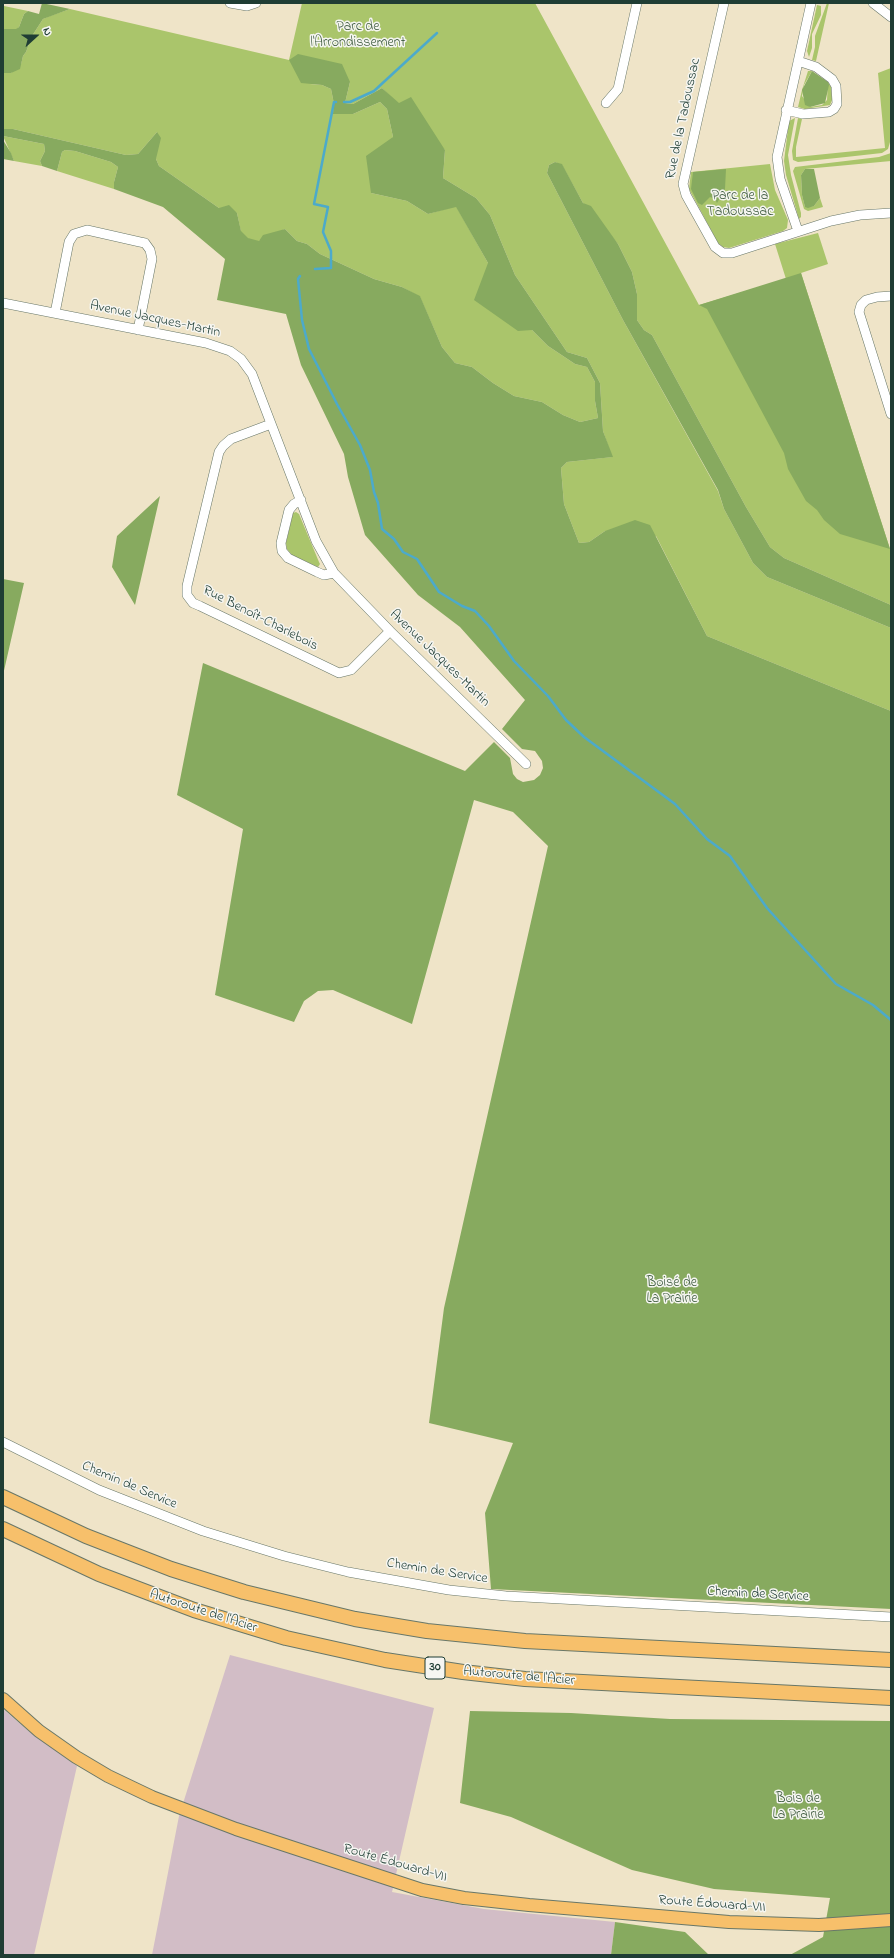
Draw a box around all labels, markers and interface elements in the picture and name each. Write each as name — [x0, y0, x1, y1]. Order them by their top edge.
north arrow — [16, 16, 56, 56]
park label: Parc de l'Arrondissement — [311, 20, 405, 52]
text: N — [38, 25, 56, 38]
street label: Rue de la Tadoussac — [663, 57, 705, 181]
park label: Parc de la Tadoussac — [707, 189, 773, 222]
street label: Avenue Jacques-Martin — [88, 298, 222, 342]
street label: Rue Benoît-Charlebois — [200, 583, 320, 655]
street label: Avenue Jacques-Martin — [385, 607, 493, 711]
park label: Boisé de La Prairie — [646, 1276, 698, 1308]
street label: Chemin de Service — [79, 1458, 179, 1514]
street label: Chemin de Service — [385, 1556, 489, 1588]
street label: Chemin de Service — [707, 1584, 809, 1606]
street label: Autoroute de l'Acier — [147, 1587, 259, 1637]
road number: 30 — [425, 1657, 445, 1679]
street label: Autoroute de l'Acier — [462, 1664, 576, 1690]
park label: Bois de La Prairie — [772, 1792, 824, 1824]
street label: Route Édouard-VII — [341, 1841, 449, 1887]
street label: Route Édouard-VII — [658, 1893, 766, 1917]

